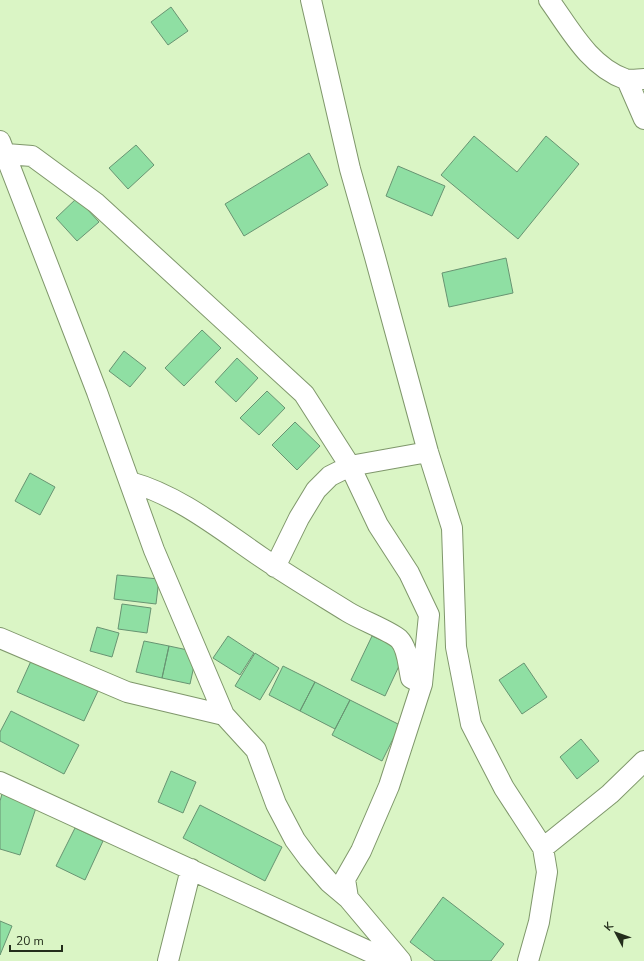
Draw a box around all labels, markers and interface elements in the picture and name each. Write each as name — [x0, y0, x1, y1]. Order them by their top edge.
north arrow — [596, 913, 636, 953]
text: K — [601, 919, 617, 934]
scale bar — [10, 927, 62, 953]
text: 20 m — [16, 933, 44, 949]

